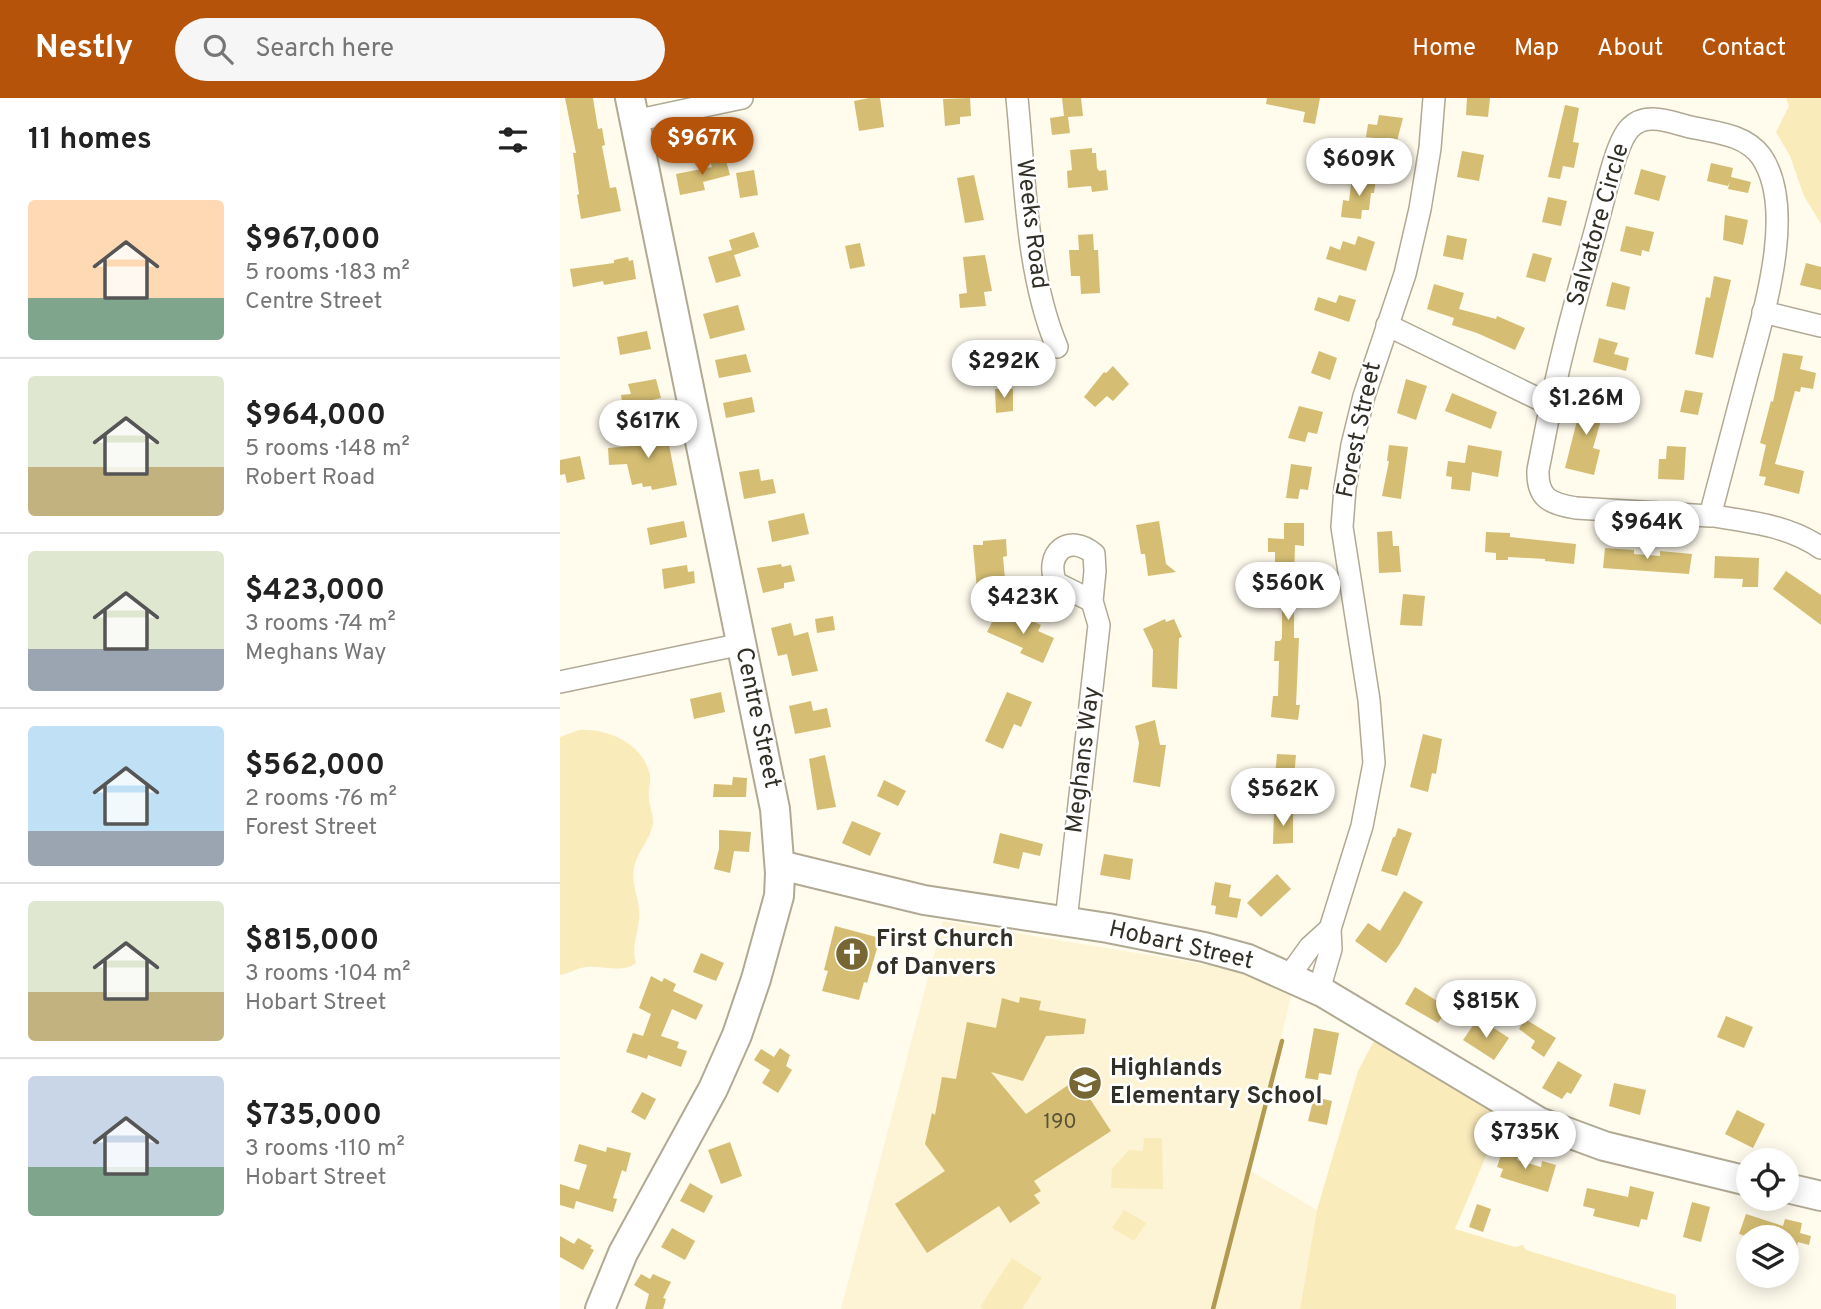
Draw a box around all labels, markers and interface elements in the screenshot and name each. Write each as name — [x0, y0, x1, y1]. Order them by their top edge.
search box — [175, 18, 665, 81]
text: Nestly — [35, 28, 133, 70]
icon: search — [199, 30, 237, 68]
text: Search here — [255, 33, 394, 66]
text: Home — [1412, 34, 1476, 64]
text: Map — [1514, 34, 1559, 64]
text: About — [1597, 34, 1663, 64]
text: Contact — [1701, 34, 1786, 64]
pin: $967K — [653, 118, 751, 177]
icon: filters — [494, 121, 532, 159]
text: 11 homes — [28, 122, 152, 159]
text: $967K — [667, 125, 737, 154]
pin: $609K — [1310, 139, 1408, 198]
street label: Salvatore Circle — [1561, 140, 1637, 310]
text: $609K — [1322, 146, 1396, 175]
street label: Weeks Road — [1008, 157, 1054, 291]
text: $967,000 — [245, 222, 380, 259]
icon: home — [84, 228, 168, 312]
text: 5 rooms · 183 m² — [245, 259, 410, 288]
text: Centre Street — [245, 288, 382, 317]
pin: $292K — [955, 341, 1053, 400]
text: $292K — [968, 348, 1040, 377]
street label: Forest Street — [1331, 359, 1389, 501]
pin: $1.26M — [1529, 378, 1643, 437]
text: $1.26M — [1548, 385, 1624, 414]
text: $964,000 — [245, 398, 386, 435]
pin: $617K — [599, 400, 697, 460]
icon: home — [84, 404, 168, 488]
text: $617K — [615, 408, 681, 437]
text: 5 rooms · 148 m² — [245, 435, 410, 464]
text: Robert Road — [245, 464, 375, 493]
pin: $964K — [1598, 502, 1696, 561]
text: $964K — [1610, 509, 1684, 538]
pin: $560K — [1239, 562, 1337, 622]
text: $560K — [1251, 570, 1325, 599]
text: $423,000 — [245, 573, 385, 610]
pin: $423K — [974, 576, 1072, 636]
icon: home — [84, 579, 168, 663]
text: $423K — [987, 584, 1059, 613]
text: 3 rooms · 74 m² — [245, 610, 396, 639]
text: Meghans Way — [245, 639, 386, 668]
street label: Centre Street — [727, 645, 787, 791]
street label: Meghans Way — [1060, 685, 1108, 835]
text: $562,000 — [245, 748, 385, 785]
icon: home — [84, 754, 168, 838]
pin: $562K — [1234, 768, 1332, 828]
text: $562K — [1247, 776, 1319, 805]
text: 2 rooms · 76 m² — [245, 785, 397, 814]
text: Forest Street — [245, 814, 377, 843]
street label: Hobart Street — [1106, 915, 1256, 977]
text: $815,000 — [245, 923, 379, 960]
place label: First Church of Danvers — [876, 925, 1014, 983]
icon: home — [84, 929, 168, 1013]
church icon: First Church of Danvers — [833, 935, 871, 973]
text: 3 rooms · 104 m² — [245, 960, 410, 989]
pin: $815K — [1437, 981, 1535, 1040]
text: $815K — [1452, 988, 1520, 1017]
text: Hobart Street — [245, 989, 386, 1018]
place label: Highlands Elementary School — [1110, 1054, 1322, 1112]
school or university icon: Highlands Elementary School — [1066, 1064, 1104, 1102]
text: $735,000 — [245, 1098, 382, 1135]
icon: home — [84, 1104, 168, 1188]
house number: 190 — [1043, 1109, 1077, 1136]
pin: $735K — [1476, 1112, 1574, 1171]
text: $735K — [1490, 1119, 1560, 1148]
text: 3 rooms · 110 m² — [245, 1135, 405, 1164]
map controls — [1736, 1148, 1799, 1288]
button: locate — [1736, 1148, 1799, 1211]
text: Hobart Street — [245, 1164, 386, 1193]
button: layers — [1736, 1225, 1799, 1288]

